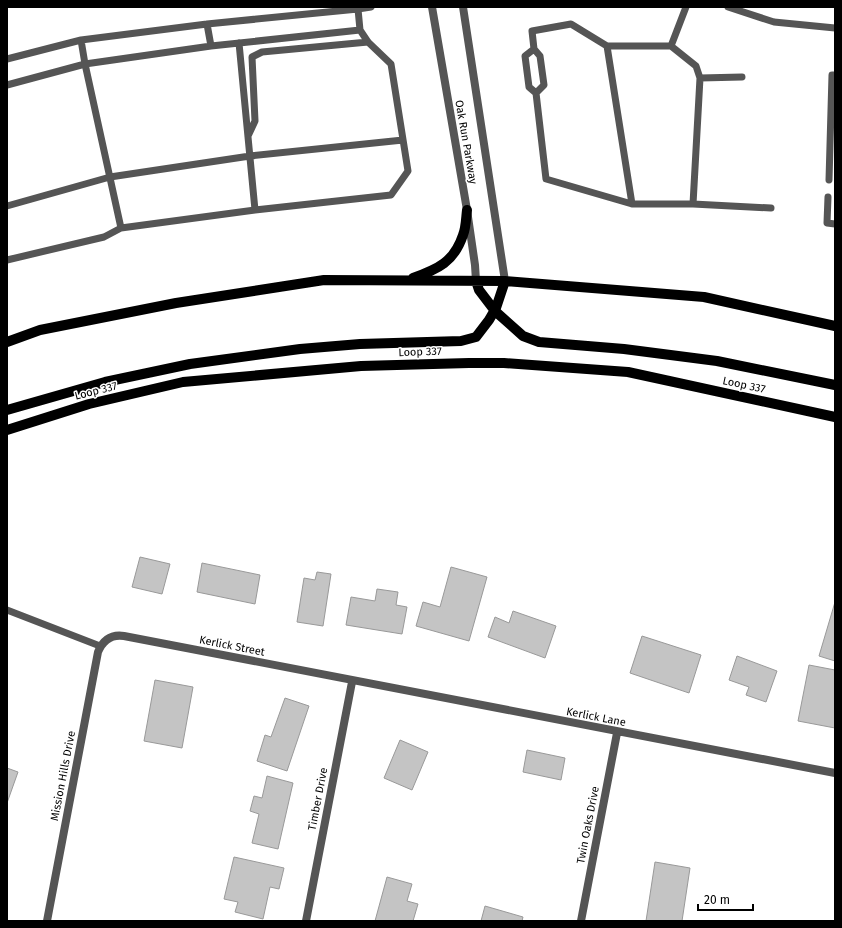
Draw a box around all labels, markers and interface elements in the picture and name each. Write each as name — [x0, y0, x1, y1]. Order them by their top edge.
street label: Oak Run Parkway — [452, 99, 480, 186]
street label: Loop 337 — [398, 345, 442, 359]
street label: Loop 337 — [721, 374, 767, 396]
street label: Loop 337 — [73, 379, 119, 403]
street label: Kerlick Street — [198, 633, 266, 659]
street label: Kerlick Lane — [565, 705, 627, 729]
street label: Mission Hills Drive — [48, 730, 78, 822]
street label: Timber Drive — [306, 766, 330, 832]
street label: Twin Oaks Drive — [574, 785, 602, 865]
scale bar — [698, 886, 753, 912]
text: 20 m — [704, 893, 730, 907]

